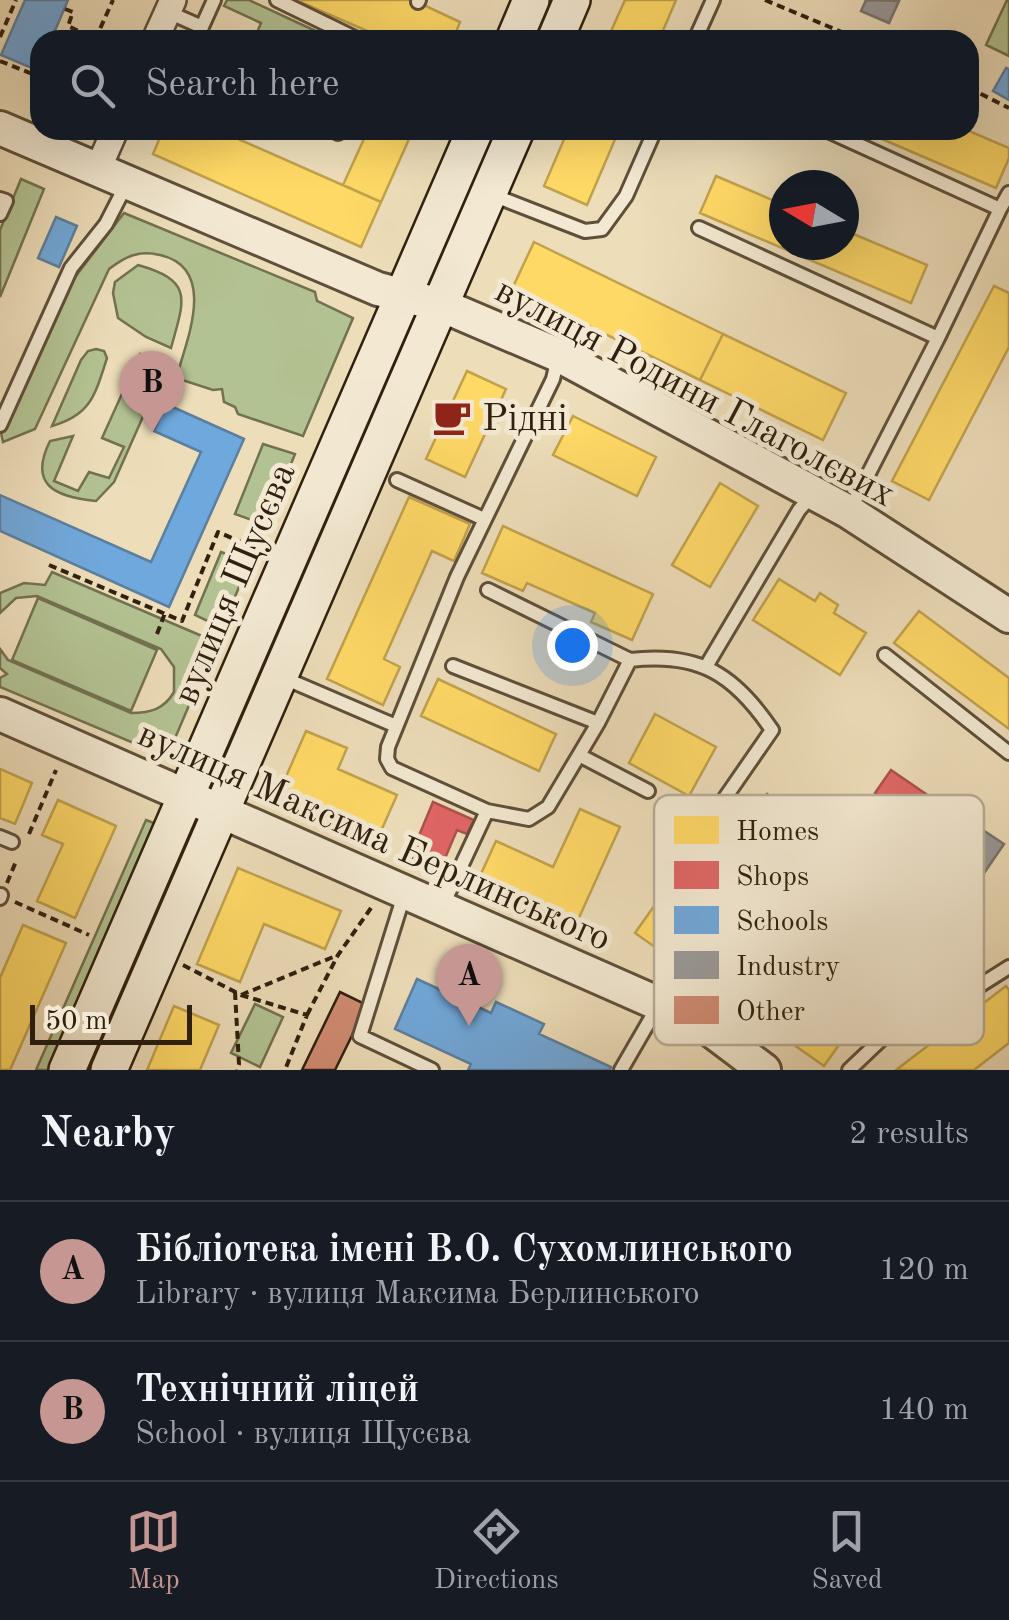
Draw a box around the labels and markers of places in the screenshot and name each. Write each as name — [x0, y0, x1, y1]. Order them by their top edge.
pin: B — [120, 350, 184, 433]
cafe icon: Рідні — [431, 396, 473, 438]
place label: Рідні — [482, 401, 568, 439]
pin: A — [436, 944, 502, 1026]

